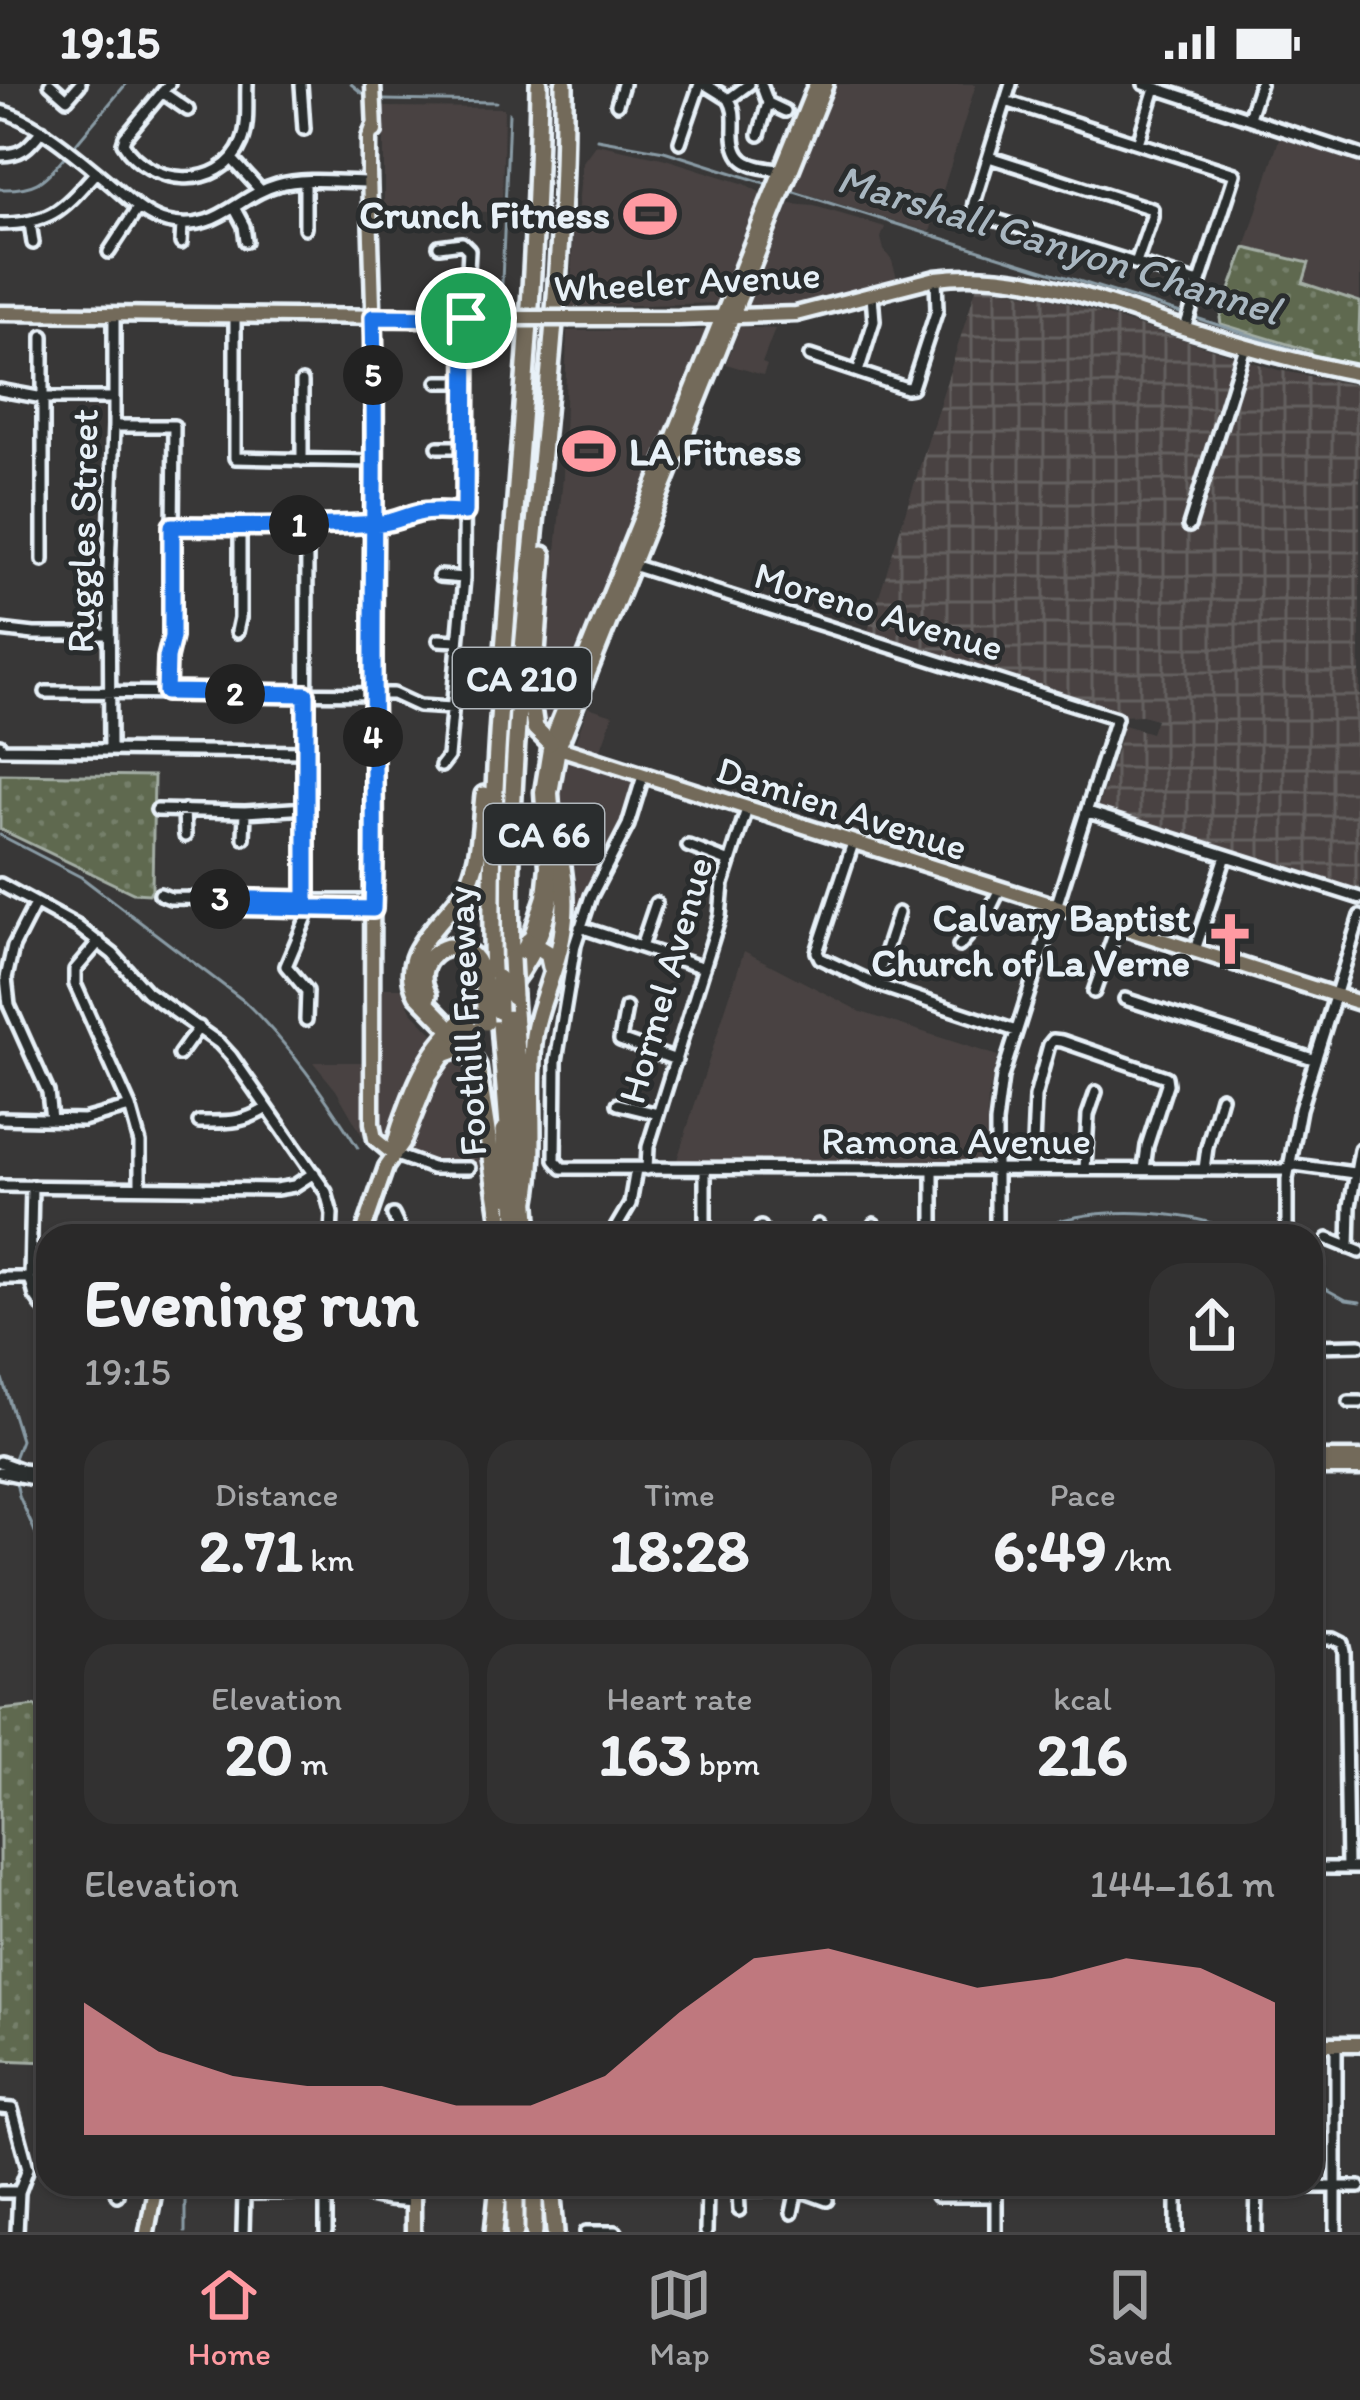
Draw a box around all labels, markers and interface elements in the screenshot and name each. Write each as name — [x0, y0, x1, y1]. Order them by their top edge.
text: 19:15 — [60, 15, 160, 69]
water label: Marshall Canyon Channel — [831, 152, 1290, 337]
sports icon: Crunch Fitness — [621, 185, 679, 243]
place label: Crunch Fitness — [359, 191, 610, 238]
street label: Wheeler Avenue — [552, 251, 822, 311]
pin — [415, 267, 517, 369]
icon: arrive — [433, 285, 499, 351]
pin: 5 — [343, 345, 403, 405]
text: 5 — [364, 355, 382, 394]
street label: Ruggles Street — [56, 408, 108, 654]
sports icon: LA Fitness — [560, 422, 618, 480]
place label: LA Fitness — [629, 428, 802, 475]
pin: 1 — [269, 495, 329, 555]
text: 1 — [291, 505, 307, 544]
street label: Moreno Avenue — [749, 551, 1009, 671]
road number: CA 210 — [453, 648, 591, 708]
pin: 2 — [205, 664, 265, 724]
text: 2 — [226, 674, 244, 713]
pin: 4 — [343, 707, 403, 767]
text: 4 — [363, 717, 383, 756]
street label: Damien Avenue — [711, 745, 973, 871]
road number: CA 66 — [484, 804, 604, 864]
street label: Hormel Avenue — [607, 851, 723, 1109]
pin: 3 — [190, 869, 250, 929]
text: 3 — [211, 879, 229, 918]
street label: Foothill Freeway — [435, 885, 497, 1157]
place label: Calvary Baptist Church of La Verne — [871, 894, 1190, 986]
church icon: Calvary Baptist Church of La Verne — [1201, 910, 1259, 968]
street label: Ramona Avenue — [821, 1117, 1091, 1164]
text: Evening run — [84, 1263, 419, 1343]
button: share — [1149, 1263, 1275, 1389]
text: 19:15 — [84, 1348, 171, 1395]
text: Distance — [215, 1475, 338, 1514]
text: Time — [644, 1475, 715, 1514]
text: Pace — [1049, 1475, 1116, 1514]
text: 2.71 — [199, 1514, 303, 1586]
text: 18:28 — [610, 1514, 749, 1586]
text: 6:49 — [993, 1514, 1107, 1586]
text: km — [303, 1540, 354, 1579]
text: /km — [1107, 1540, 1172, 1579]
text: Elevation — [211, 1679, 342, 1718]
text: Heart rate — [606, 1679, 753, 1718]
text: kcal — [1053, 1679, 1112, 1718]
text: 20 — [225, 1718, 293, 1790]
text: 163 — [599, 1718, 691, 1790]
text: 216 — [1037, 1718, 1128, 1790]
text: m — [293, 1744, 328, 1783]
text: bpm — [691, 1744, 760, 1783]
text: Elevation — [84, 1860, 239, 1907]
text: 144–161 m — [1090, 1860, 1275, 1907]
tab: Home — [188, 2262, 271, 2373]
tab: Map — [646, 2262, 712, 2373]
tab: Saved — [1088, 2262, 1172, 2373]

